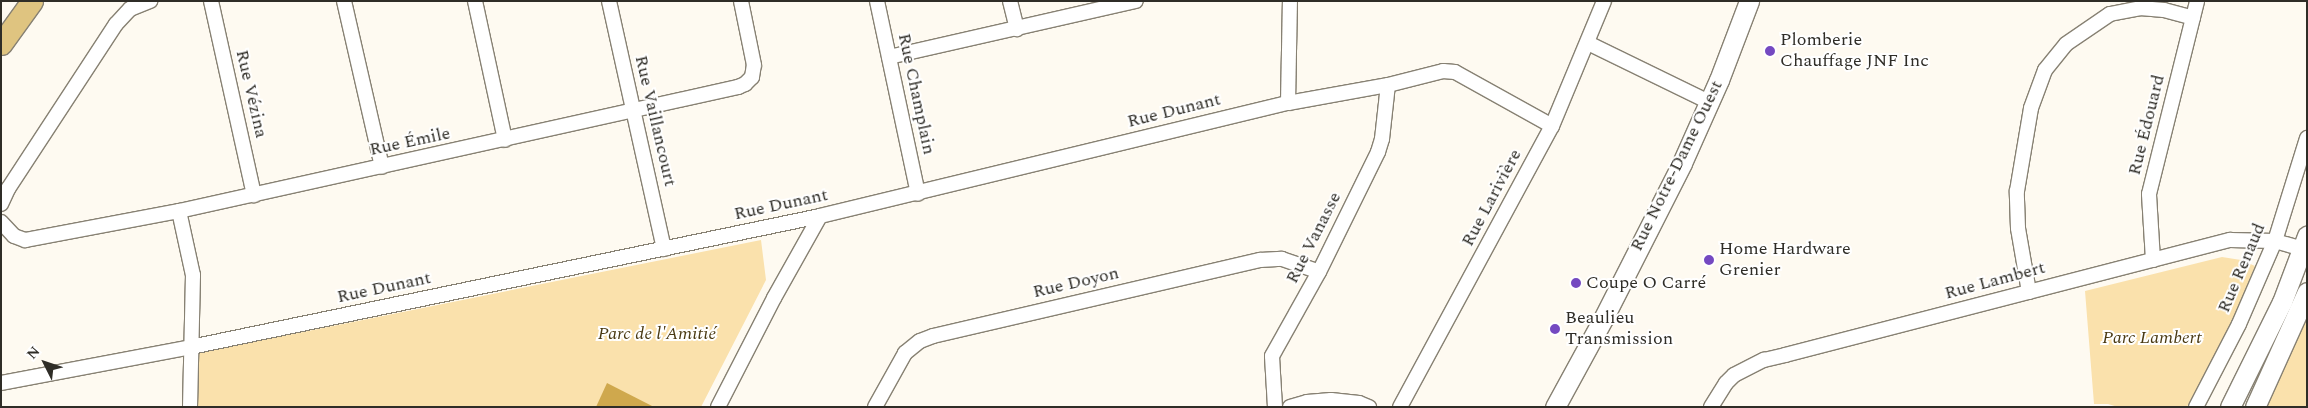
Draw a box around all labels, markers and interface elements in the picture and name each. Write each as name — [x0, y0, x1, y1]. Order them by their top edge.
place label: Plomberie Chauffage JNF Inc — [1780, 30, 1929, 72]
street label: Rue Champlain — [893, 31, 939, 157]
marker: Plomberie Chauffage JNF Inc — [1764, 45, 1776, 57]
street label: Rue Vézina — [230, 48, 272, 140]
street label: Rue Vaillancourt — [629, 53, 681, 189]
street label: Rue Édouard — [2124, 72, 2170, 178]
street label: Rue Notre-Dame Ouest — [1626, 77, 1728, 255]
street label: Rue Dunant — [1125, 89, 1223, 133]
street label: Rue Émile — [368, 123, 452, 161]
street label: Rue Larivière — [1457, 146, 1527, 250]
street label: Rue Dunant — [732, 185, 830, 225]
street label: Rue Vanasse — [1282, 189, 1346, 287]
street label: Rue Renaud — [2213, 220, 2271, 316]
place label: Home Hardware Grenier — [1719, 239, 1851, 282]
marker: Home Hardware Grenier — [1703, 254, 1715, 266]
street label: Rue Lambert — [1942, 257, 2048, 305]
street label: Rue Doyon — [1031, 263, 1121, 303]
street label: Rue Dunant — [335, 268, 433, 308]
place label: Coupe O Carré — [1586, 272, 1706, 294]
marker: Coupe O Carré — [1570, 277, 1582, 289]
place label: Beaulieu Transmission — [1565, 308, 1673, 350]
park label: Parc de l'Amitié — [598, 323, 716, 345]
marker: Beaulieu Transmission — [1549, 323, 1561, 335]
park label: Parc Lambert — [2102, 327, 2202, 349]
north arrow — [20, 338, 70, 388]
text: N — [22, 342, 45, 364]

